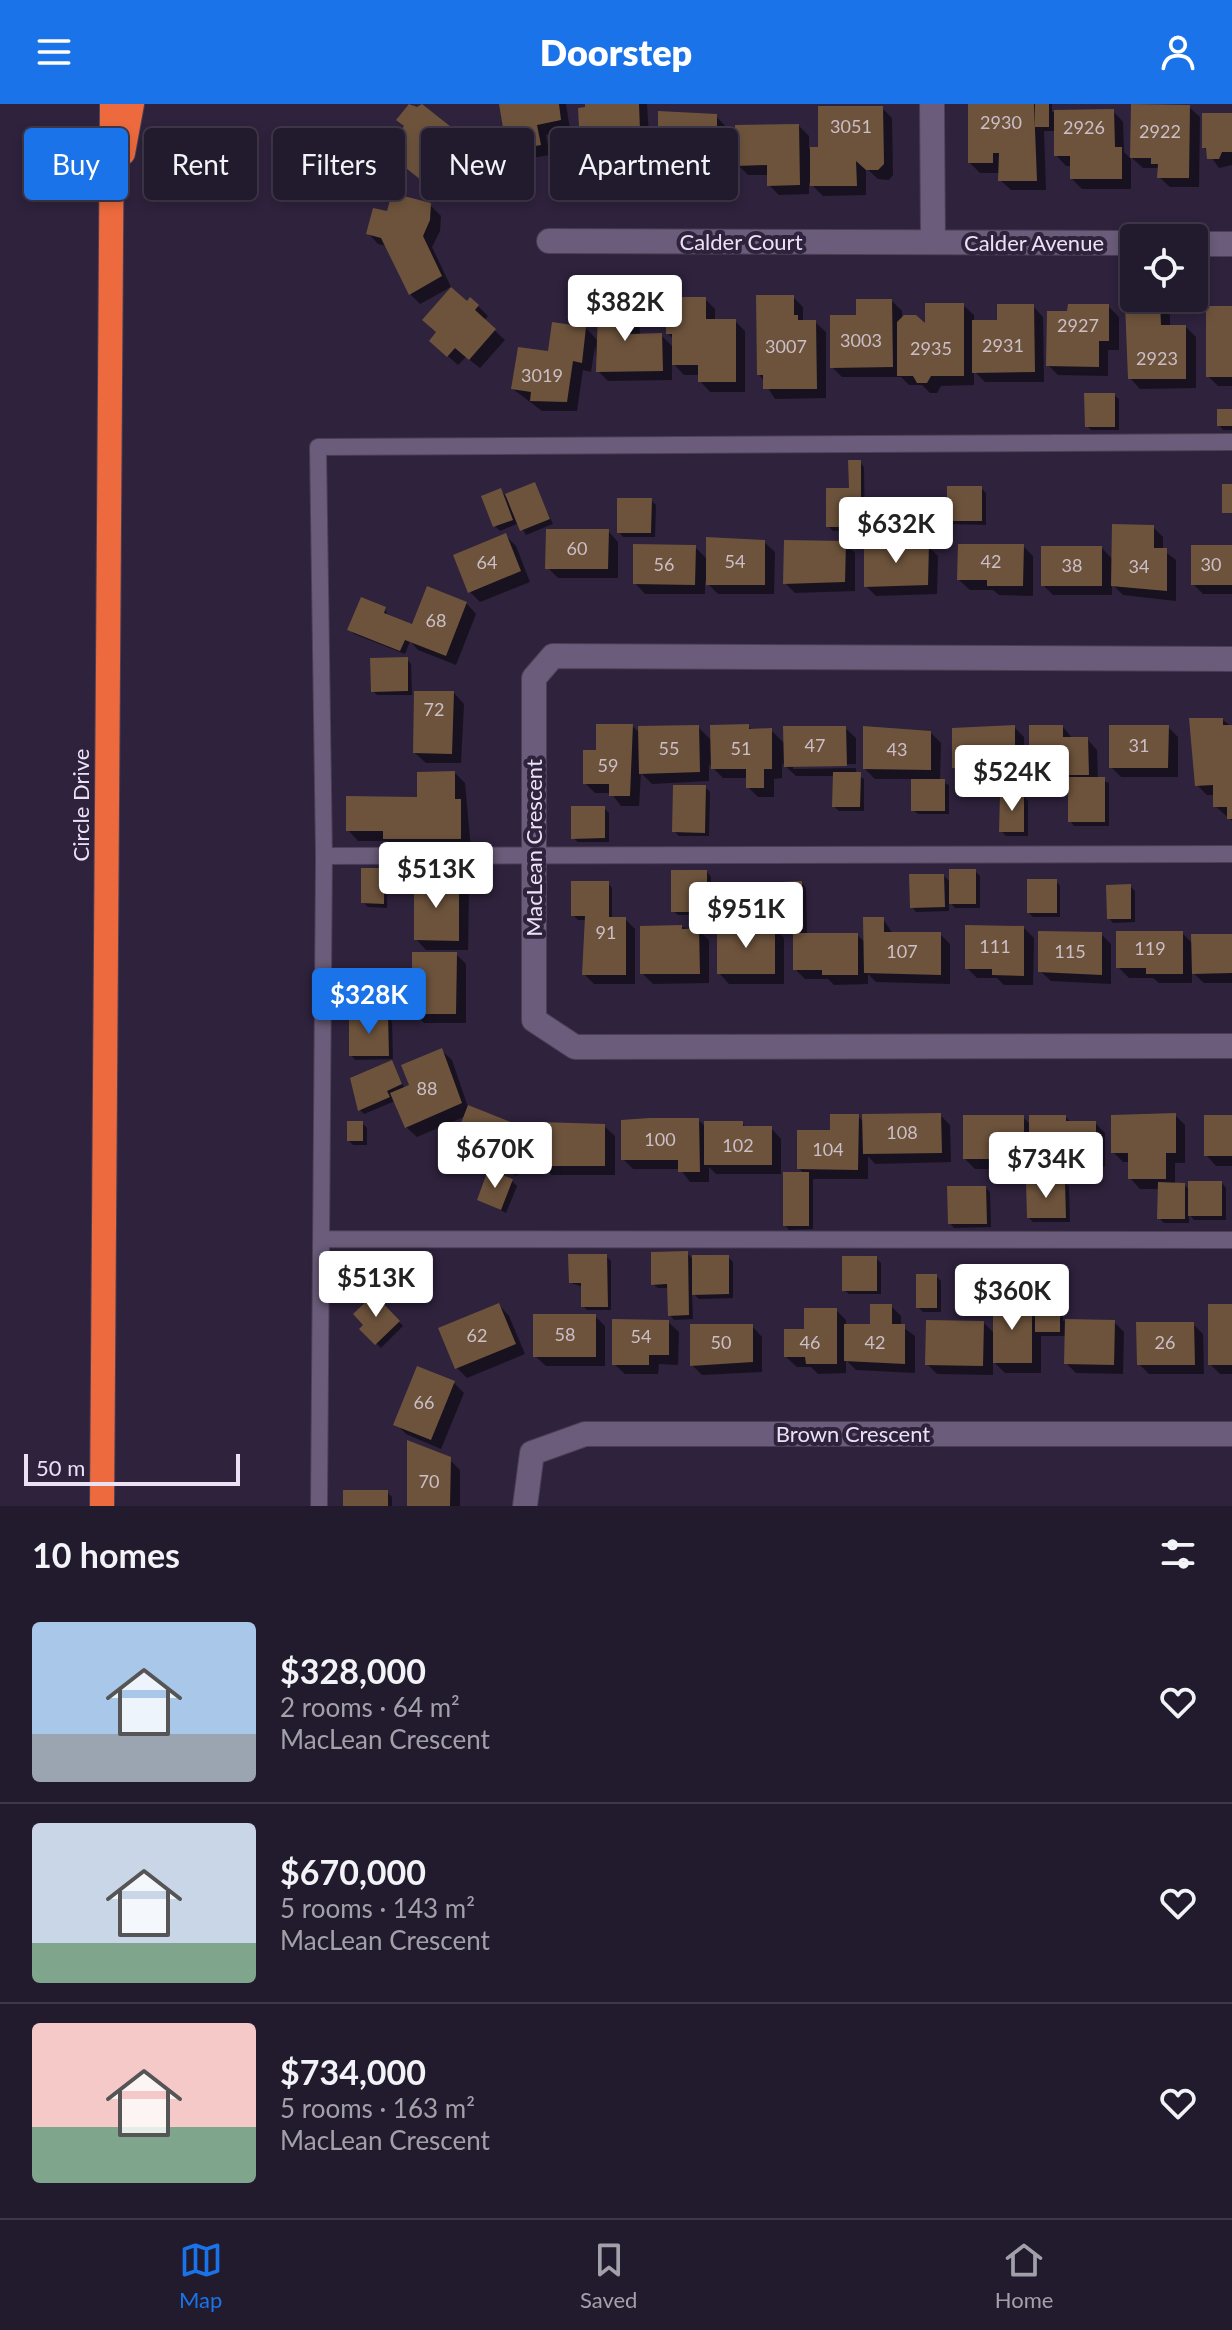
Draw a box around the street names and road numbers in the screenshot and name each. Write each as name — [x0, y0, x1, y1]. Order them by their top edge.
street label: Calder Court — [679, 228, 803, 255]
street label: Calder Avenue — [964, 229, 1104, 256]
street label: Circle Drive — [67, 749, 94, 861]
street label: MacLean Crescent — [520, 759, 547, 937]
street label: Brown Crescent — [776, 1420, 930, 1447]

